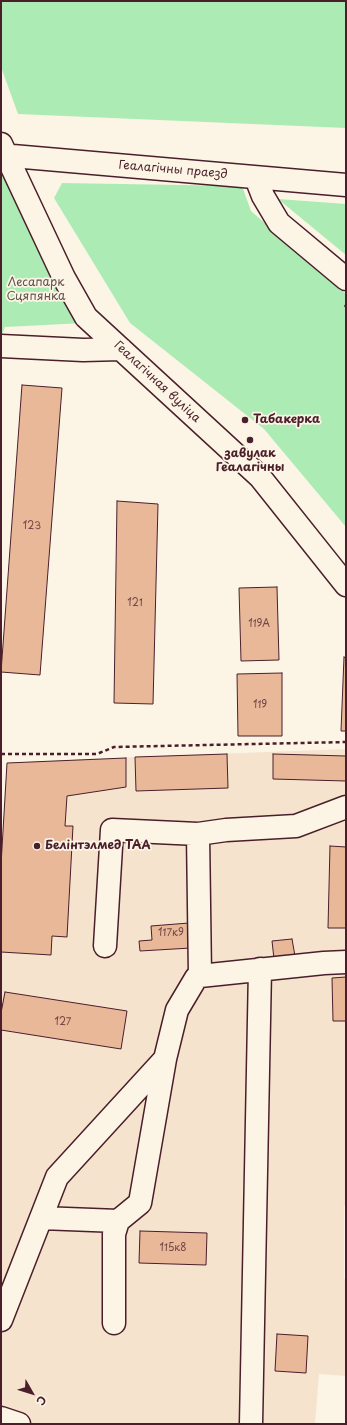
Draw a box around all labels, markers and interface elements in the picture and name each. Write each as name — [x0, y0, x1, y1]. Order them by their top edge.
street label: Геалагічны праезд — [118, 158, 228, 182]
park label: Лесапарк Сцяпянка — [6, 276, 66, 304]
street label: Геалагічная вуліца — [111, 338, 203, 426]
place label: Табакерка — [253, 413, 320, 427]
marker: Табакерка — [240, 415, 250, 425]
marker: завулак Геалагічны — [245, 435, 255, 445]
place label: завулак Геалагічны — [216, 447, 284, 475]
house number: 123 — [23, 520, 41, 532]
house number: 121 — [127, 597, 143, 609]
house number: 119А — [248, 618, 270, 630]
house number: 119 — [253, 699, 267, 711]
place label: Белінтэлмед ТАА — [45, 839, 151, 853]
marker: Белінтэлмед ТАА — [32, 841, 42, 851]
house number: 117к9 — [158, 927, 184, 939]
house number: 127 — [55, 1016, 71, 1028]
house number: 115к8 — [160, 1242, 186, 1254]
north arrow — [12, 1373, 52, 1413]
text: С — [33, 1392, 51, 1409]

